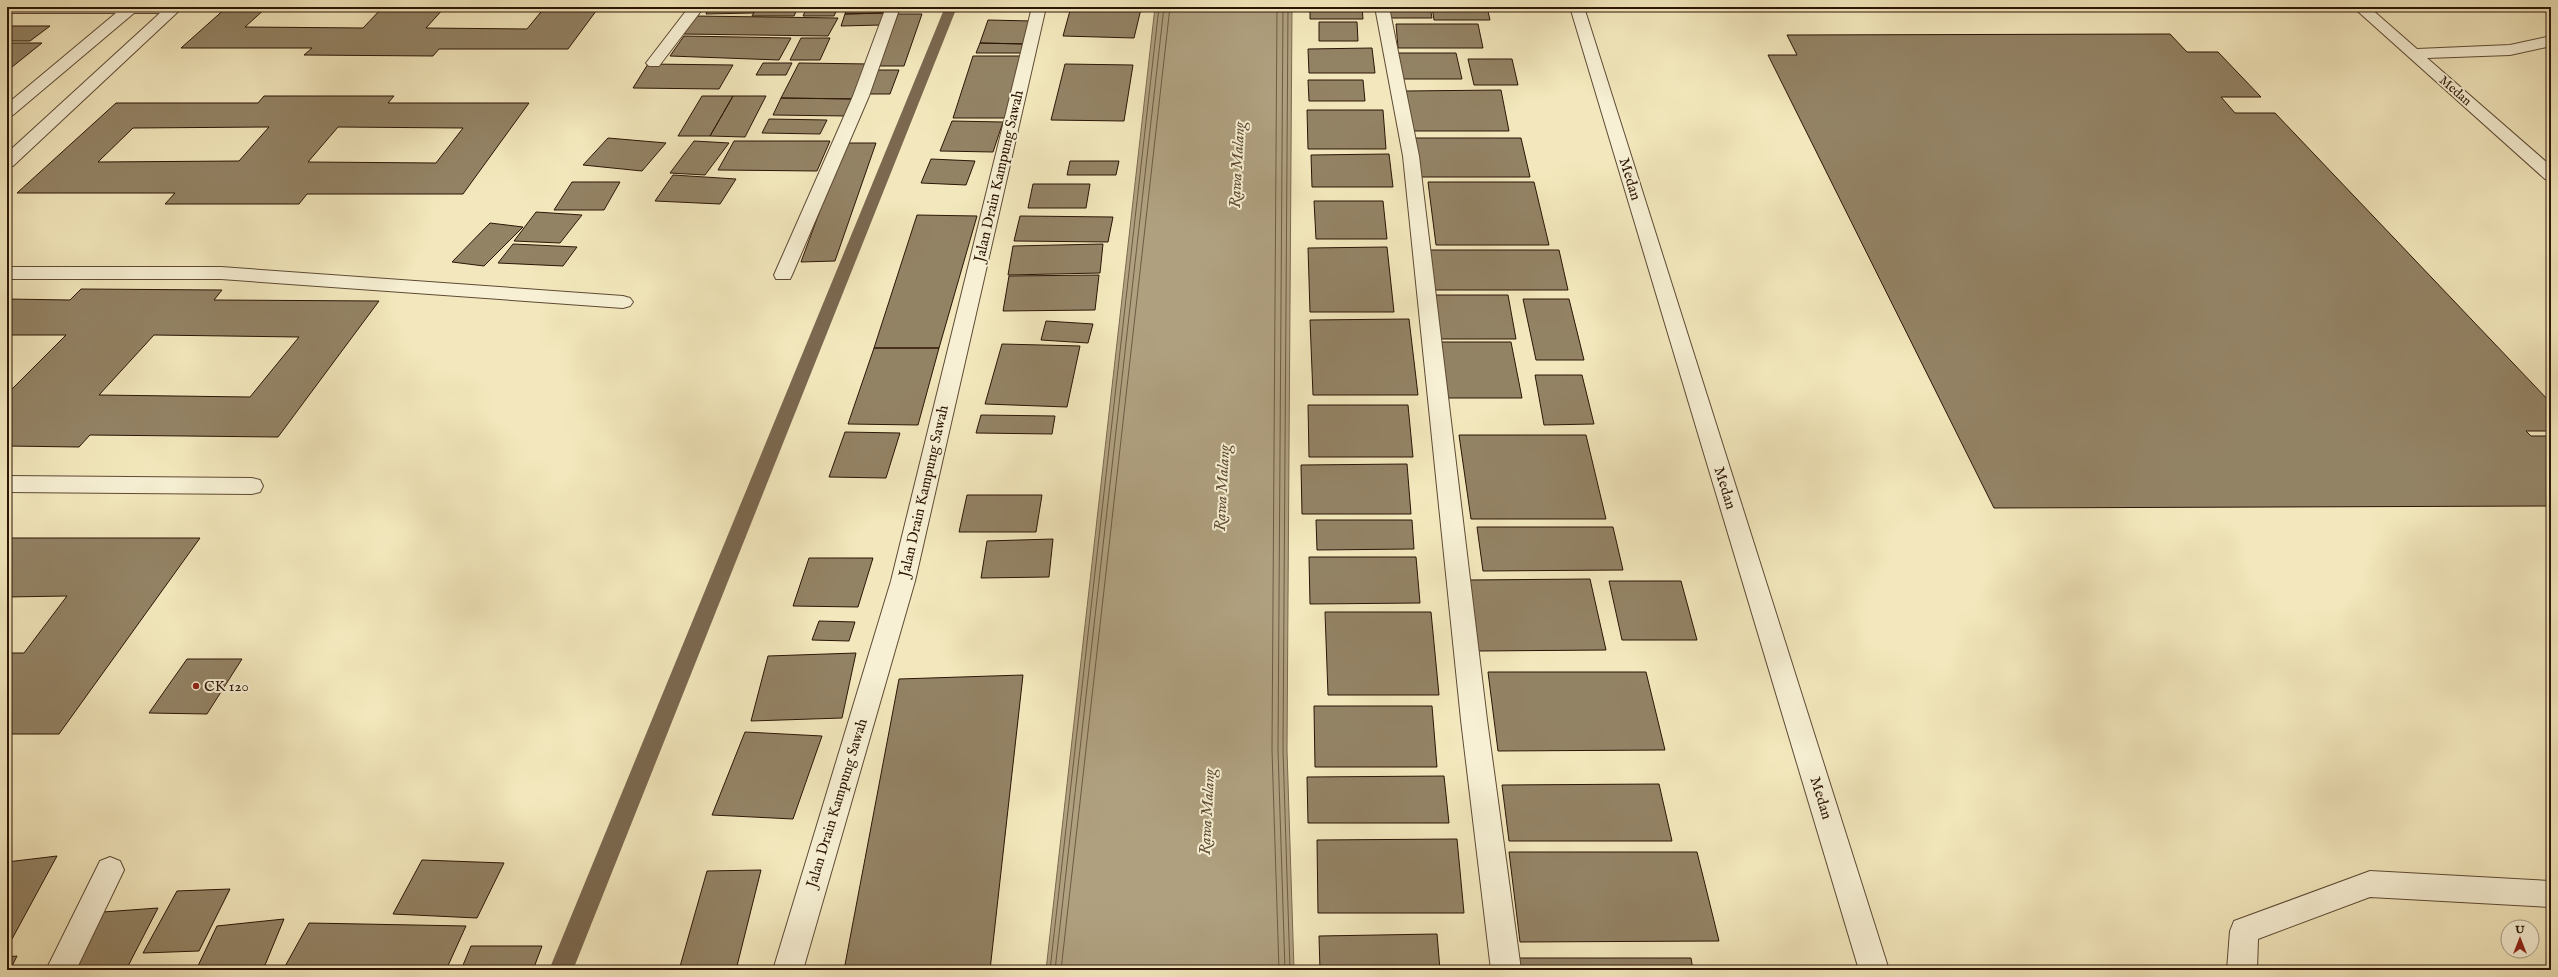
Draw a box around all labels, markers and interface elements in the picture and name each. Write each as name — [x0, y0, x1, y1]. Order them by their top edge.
street label: Medan — [2435, 72, 2475, 110]
street label: Jalan Drain Kampung Sawah — [970, 88, 1028, 266]
water label: Rawa Malang — [1226, 120, 1250, 209]
street label: Medan — [1615, 155, 1645, 203]
street label: Jalan Drain Kampung Sawah — [895, 403, 953, 581]
water label: Rawa Malang — [1211, 443, 1235, 532]
street label: Medan — [1710, 464, 1740, 512]
place label: CK 120 — [204, 677, 249, 696]
marker: CK 120 — [191, 681, 201, 691]
street label: Jalan Drain Kampung Sawah — [802, 716, 872, 892]
water label: Rawa Malang — [1196, 767, 1220, 856]
street label: Medan — [1806, 774, 1836, 822]
north arrow — [2500, 919, 2540, 959]
text: U — [2514, 923, 2525, 937]

